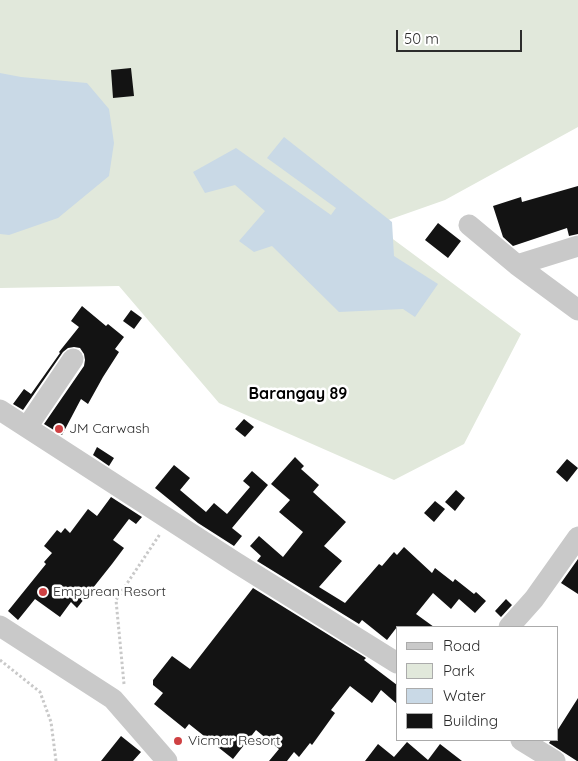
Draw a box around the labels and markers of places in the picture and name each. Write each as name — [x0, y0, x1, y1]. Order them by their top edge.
place label: JM Carwash — [69, 421, 150, 437]
marker: JM Carwash — [53, 423, 65, 435]
place label: Empyrean Resort — [53, 584, 166, 600]
marker: Empyrean Resort — [37, 586, 49, 598]
place label: Vicmar Resort — [188, 733, 280, 749]
marker: Vicmar Resort — [172, 735, 184, 747]

